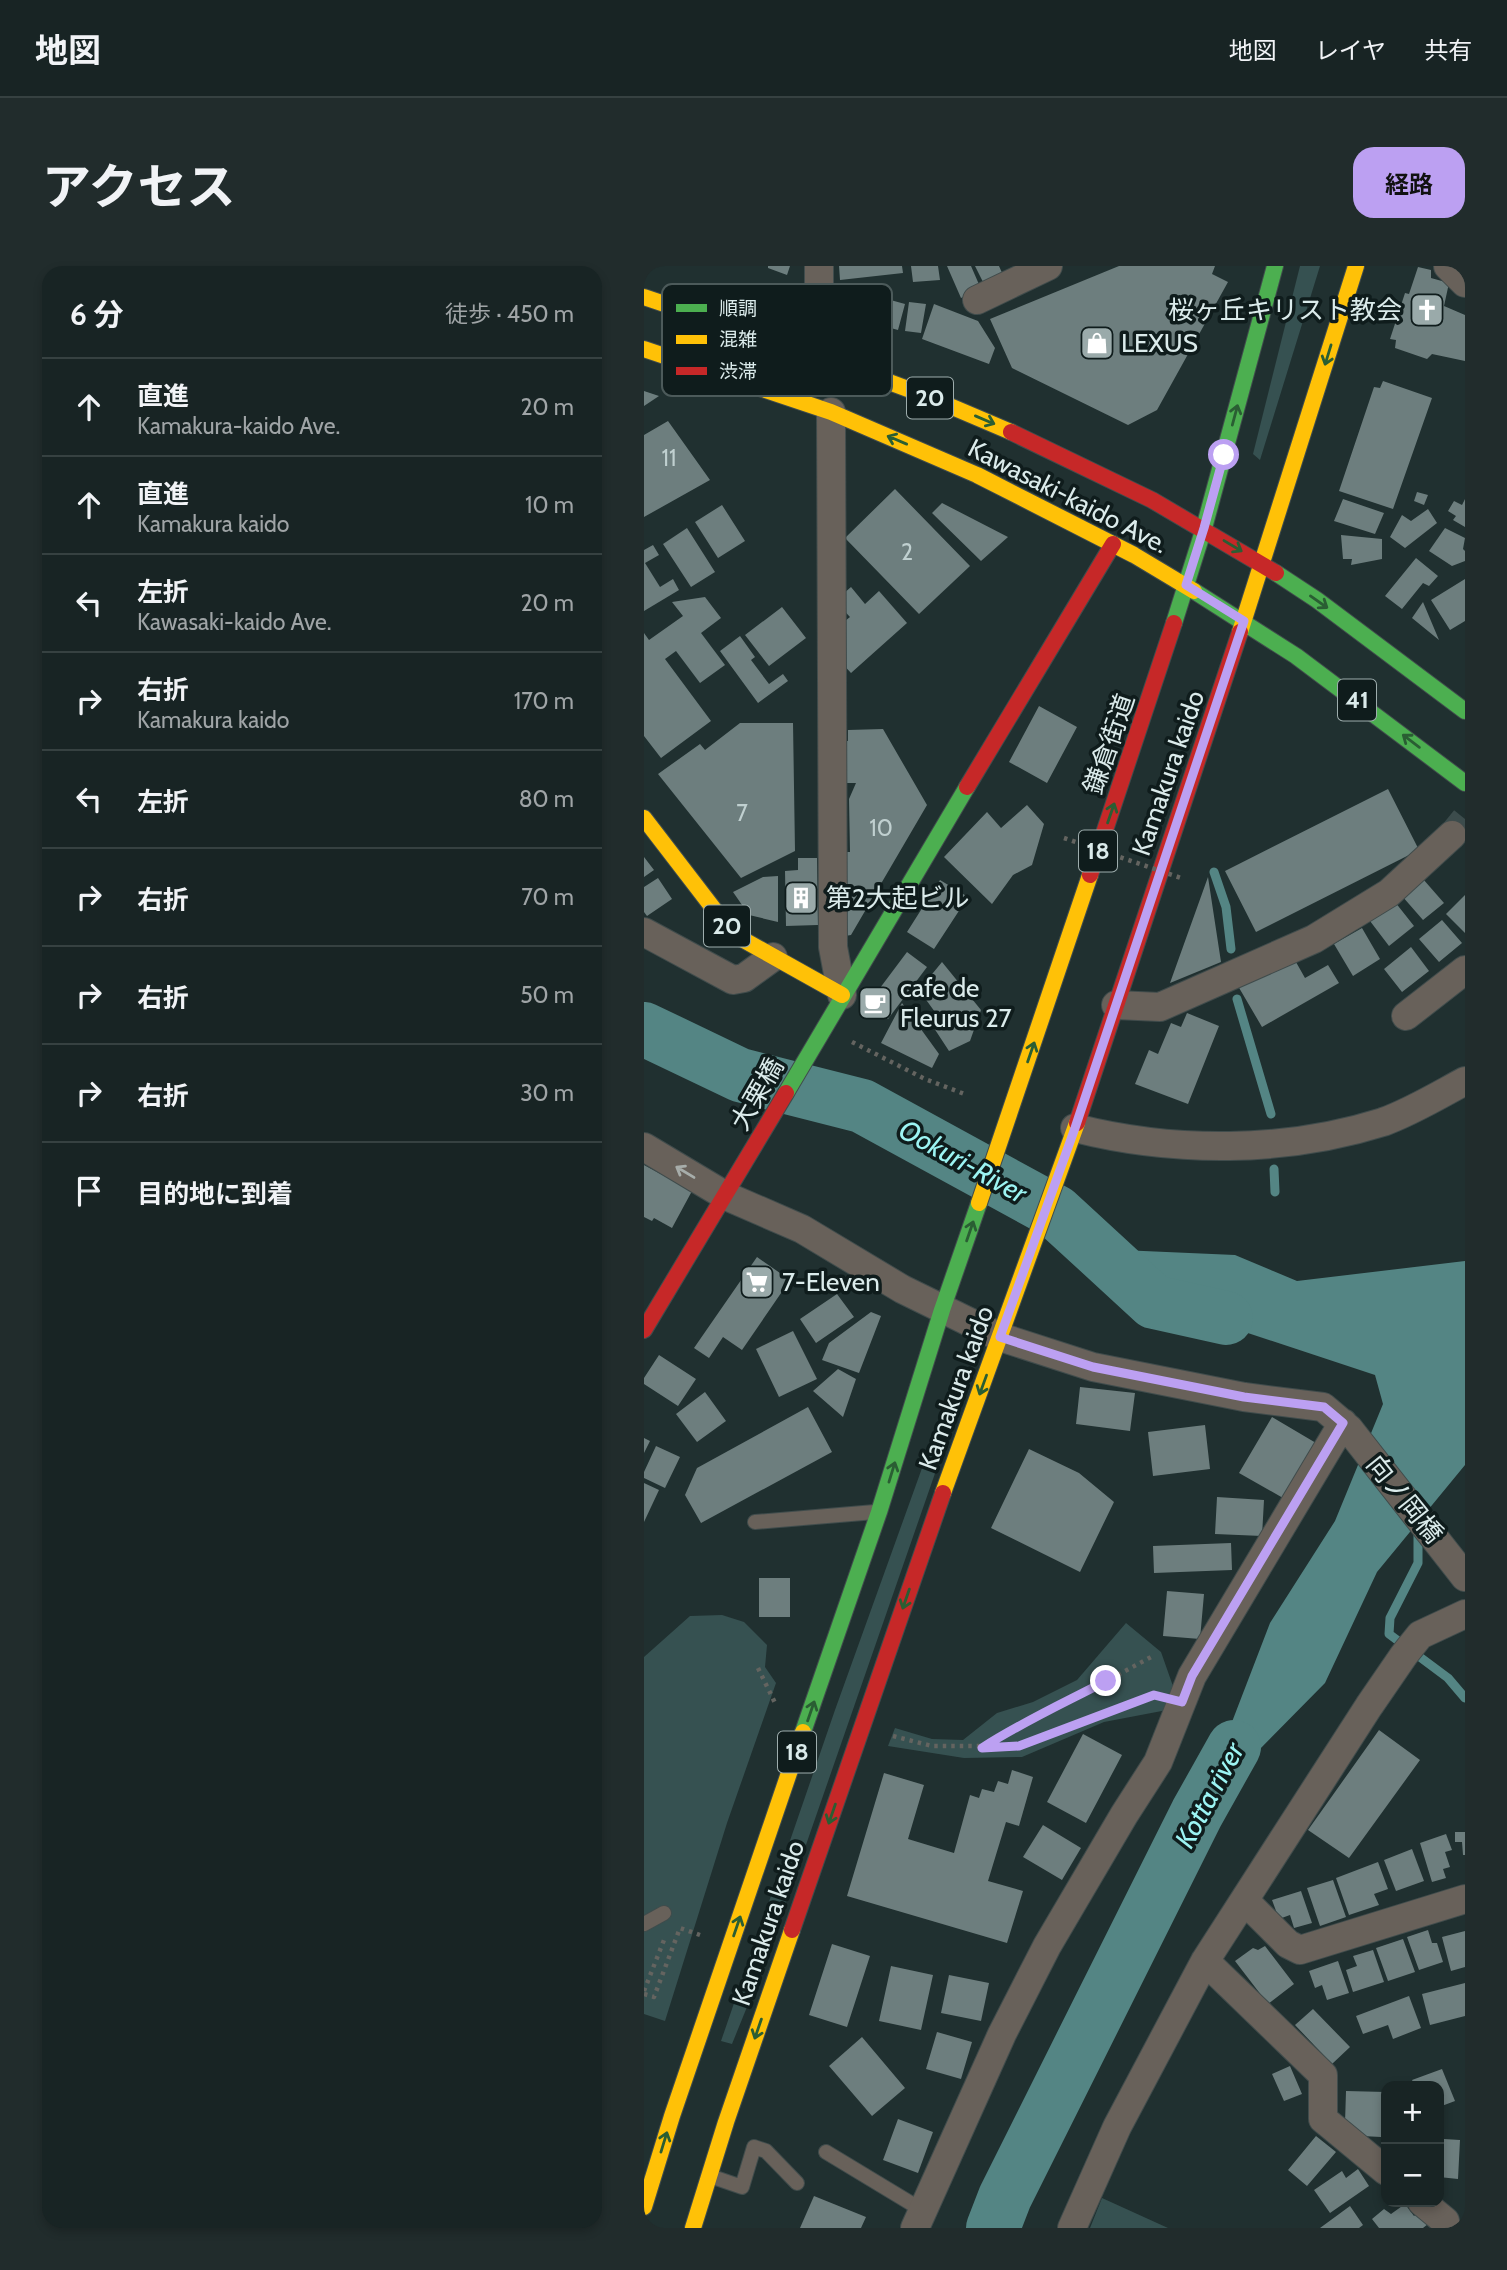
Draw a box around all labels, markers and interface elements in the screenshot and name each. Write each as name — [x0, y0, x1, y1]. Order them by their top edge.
text: 地図 — [35, 30, 101, 70]
text: 地図 — [1229, 36, 1277, 65]
text: レイヤ — [1315, 36, 1386, 65]
text: 共有 — [1424, 36, 1472, 65]
button: 経路 — [1353, 147, 1465, 218]
text: アクセス — [42, 157, 236, 216]
legend — [662, 284, 892, 396]
church icon: 桜ヶ丘キリスト教会 — [1408, 291, 1446, 329]
place label: 桜ヶ丘キリスト教会 — [1168, 294, 1402, 326]
text: 6 分 — [70, 296, 124, 333]
text: 順調 — [719, 297, 757, 320]
text: 徒歩 · 450 m — [445, 300, 574, 328]
shop icon: LEXUS — [1078, 324, 1116, 362]
place label: LEXUS — [1121, 327, 1198, 359]
text: 混雑 — [719, 328, 757, 351]
one-way arrow — [1321, 343, 1334, 365]
text: 渋滞 — [719, 360, 757, 383]
road number: 20 — [907, 378, 953, 418]
text: 直進 — [137, 380, 189, 412]
icon: ahead — [70, 388, 108, 426]
text: 20 m — [521, 393, 574, 421]
one-way arrow — [1229, 404, 1242, 427]
text: Kamakura-kaido Ave. — [137, 412, 340, 440]
one-way arrow — [973, 415, 995, 428]
street label: Kawasaki-kaido Ave. — [963, 432, 1173, 560]
one-way arrow — [887, 433, 909, 446]
route start — [1208, 439, 1239, 470]
house number: 11 — [662, 444, 677, 472]
text: 直進 — [137, 478, 189, 510]
icon: ahead — [70, 486, 108, 524]
text: 10 m — [525, 491, 574, 519]
text: Kamakura kaido — [137, 510, 289, 538]
house number: 2 — [901, 538, 913, 566]
one-way arrow — [1223, 539, 1243, 553]
text: 左折 — [137, 576, 189, 608]
icon: left — [70, 584, 108, 622]
text: 20 m — [521, 589, 574, 617]
one-way arrow — [1309, 595, 1328, 609]
text: Kawasaki-kaido Ave. — [137, 608, 332, 636]
text: 右折 — [137, 674, 189, 706]
road number: 41 — [1338, 680, 1376, 720]
icon: right — [70, 682, 108, 720]
street label: Kamakura kaido — [1125, 686, 1211, 860]
text: 170 m — [514, 687, 574, 715]
street label: 鎌倉街道 — [1077, 690, 1141, 798]
text: Kamakura kaido — [137, 706, 289, 734]
one-way arrow — [1402, 734, 1421, 748]
icon: left — [70, 780, 108, 818]
text: 80 m — [519, 785, 574, 813]
text: 左折 — [137, 786, 189, 818]
house number: 7 — [736, 799, 748, 827]
one-way arrow — [1106, 803, 1118, 825]
house number: 10 — [869, 814, 893, 842]
road number: 18 — [1079, 830, 1117, 872]
icon: right — [70, 878, 108, 916]
building icon: 第2大起ビル — [782, 879, 820, 917]
place label: 第2大起ビル — [826, 882, 970, 914]
text: 70 m — [521, 883, 574, 911]
text: 右折 — [137, 884, 189, 916]
road number: 20 — [704, 906, 750, 946]
place label: cafe de Fleurus 27 — [900, 972, 1012, 1034]
icon: right — [70, 976, 108, 1014]
text: 50 m — [520, 981, 574, 1009]
text: 右折 — [137, 982, 189, 1014]
cafe icon: cafe de Fleurus 27 — [856, 984, 894, 1022]
one-way arrow — [1025, 1041, 1038, 1063]
street label: 大栗橋 — [724, 1052, 790, 1136]
icon: right — [70, 1074, 108, 1112]
text: 30 m — [520, 1079, 574, 1107]
text: 右折 — [137, 1080, 189, 1112]
water label: Ookuri-River — [893, 1112, 1034, 1211]
one-way arrow — [676, 1164, 696, 1178]
icon: arrive — [70, 1172, 108, 1210]
text: 目的地に到着 — [137, 1178, 293, 1210]
one-way arrow — [965, 1221, 977, 1243]
supermarket icon: 7-Eleven — [738, 1263, 776, 1301]
place label: 7-Eleven — [782, 1266, 880, 1298]
street label: Kamakura kaido — [911, 1302, 1001, 1474]
one-way arrow — [975, 1374, 988, 1396]
street label: 向ノ岡橋 — [1360, 1449, 1450, 1549]
one-way arrow — [886, 1462, 899, 1484]
one-way arrow — [899, 1588, 911, 1610]
route end — [1090, 1665, 1121, 1696]
one-way arrow — [806, 1701, 818, 1723]
road number: 18 — [778, 1732, 816, 1772]
water label: Kotta river — [1167, 1735, 1252, 1854]
one-way arrow — [825, 1803, 837, 1825]
street label: Kamakura kaido — [725, 1836, 811, 2010]
one-way arrow — [732, 1916, 744, 1938]
one-way arrow — [751, 2018, 763, 2040]
map controls — [1381, 2081, 1444, 2207]
button: + — [1381, 2081, 1444, 2144]
one-way arrow — [658, 2131, 671, 2153]
button: − — [1381, 2144, 1444, 2207]

